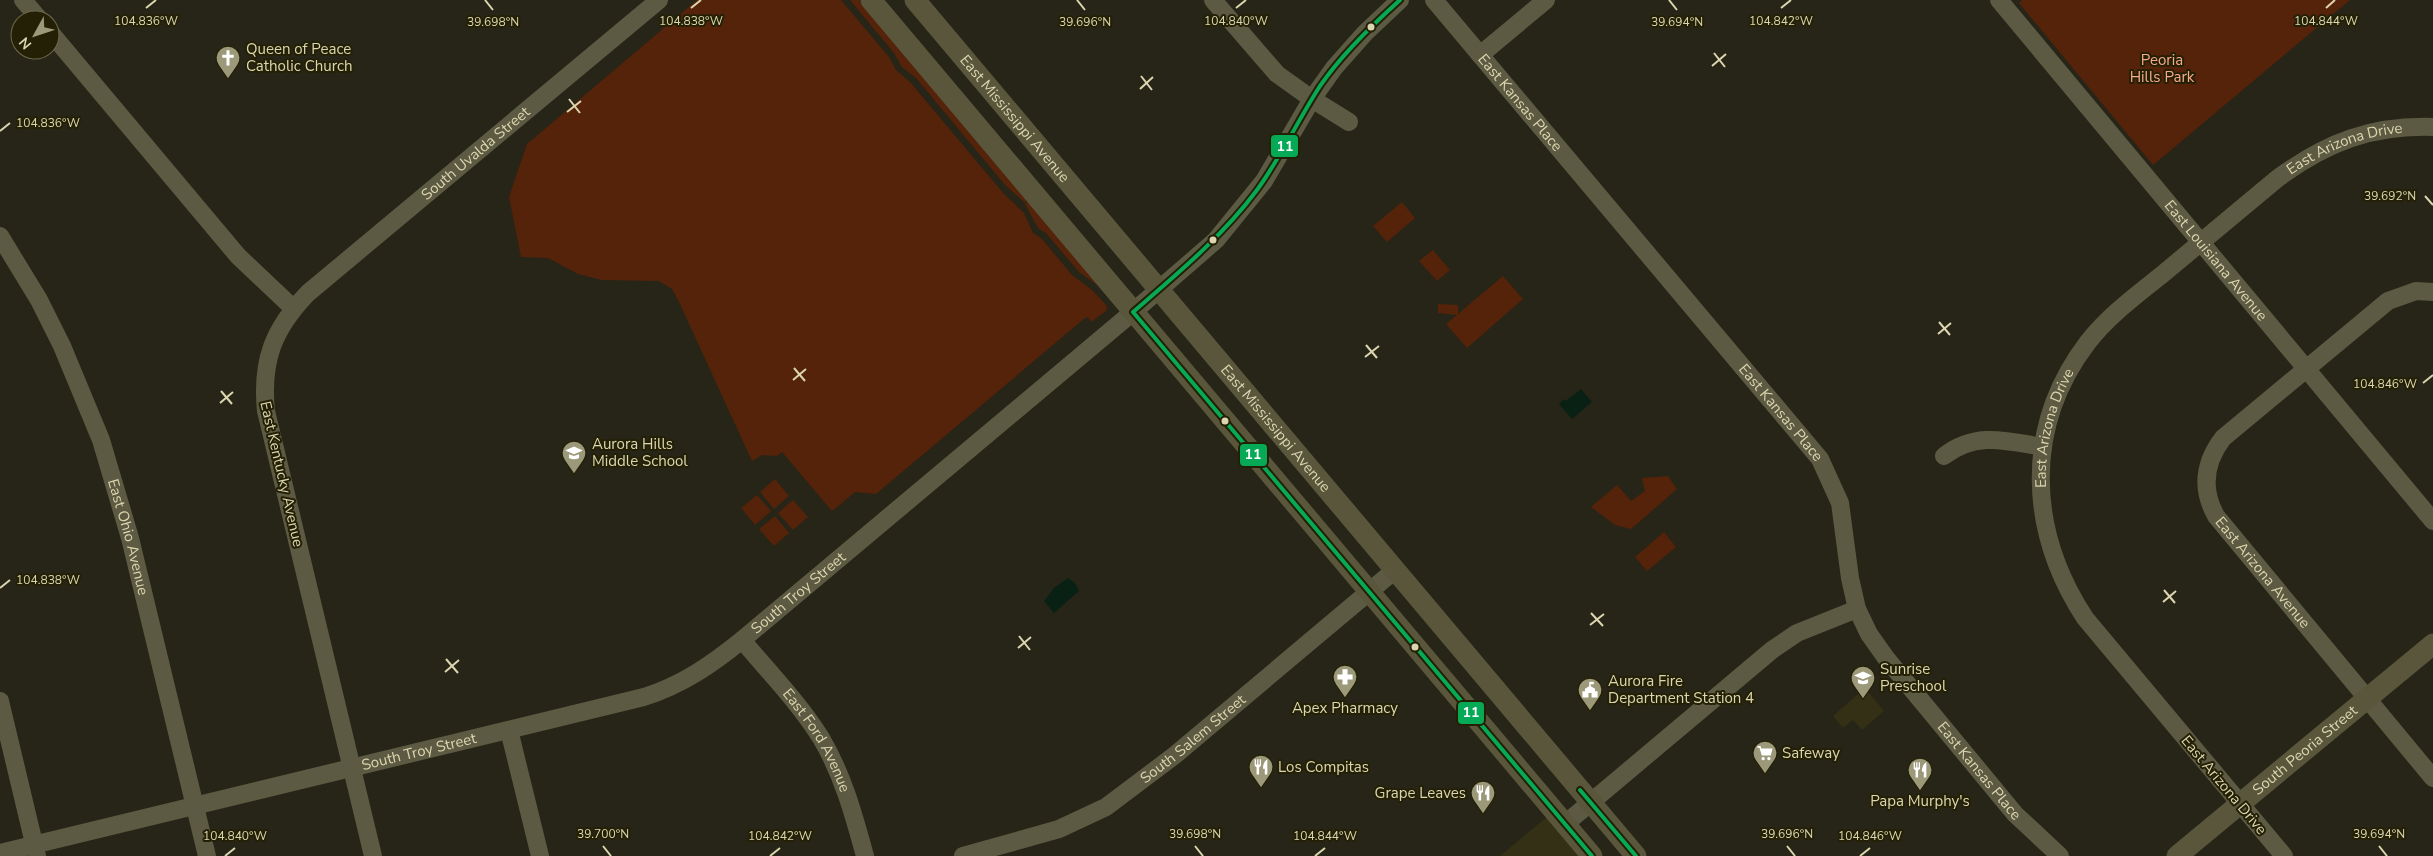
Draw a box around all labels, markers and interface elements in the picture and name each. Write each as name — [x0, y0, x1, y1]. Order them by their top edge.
north arrow — [10, 10, 60, 60]
text: 104.836°W — [114, 13, 178, 29]
text: 104.838°W — [659, 13, 723, 29]
text: 104.840°W — [1204, 13, 1268, 29]
text: 104.842°W — [1749, 13, 1813, 29]
text: 104.844°W — [2294, 13, 2358, 29]
text: 39.698°N — [467, 14, 519, 30]
text: 39.696°N — [1059, 14, 1111, 30]
text: 39.694°N — [1651, 14, 1703, 30]
unlabelled marker — [1366, 22, 1376, 32]
text: N — [15, 33, 36, 53]
place label: Queen of Peace Catholic Church — [246, 39, 352, 76]
church icon: Queen of Peace Catholic Church — [215, 45, 241, 79]
street label: East Kansas Place — [1473, 50, 1567, 156]
park label: Peoria Hills Park — [2130, 50, 2195, 87]
street label: East Mississippi Avenue — [955, 51, 1074, 187]
street label: South Uvalda Street — [417, 102, 535, 204]
text: 104.836°W — [16, 115, 80, 131]
street label: East Arizona Drive — [2282, 118, 2403, 179]
line badge: 11 — [1270, 134, 1299, 158]
text: 11 — [1277, 137, 1293, 156]
text: 39.692°N — [2364, 188, 2416, 204]
street label: East Louisiana Avenue — [2160, 196, 2272, 325]
unlabelled marker — [1208, 235, 1218, 245]
street label: East Mississippi Avenue — [1216, 360, 1335, 496]
street label: East Kansas Place — [1734, 360, 1828, 466]
street label: East Arizona Drive — [2031, 365, 2079, 488]
text: 104.846°W — [2353, 376, 2417, 392]
street label: East Kentucky Avenue — [255, 399, 309, 549]
unlabelled marker — [1220, 416, 1230, 426]
place label: Aurora Hills Middle School — [592, 434, 688, 471]
school or university icon: Aurora Hills Middle School — [561, 440, 587, 474]
line badge: 11 — [1239, 443, 1268, 467]
text: 11 — [1245, 445, 1261, 464]
street label: East Ohio Avenue — [103, 476, 153, 597]
street label: East Arizona Avenue — [2211, 512, 2315, 632]
street label: South Troy Street — [747, 547, 850, 638]
text: 104.838°W — [16, 572, 80, 588]
unlabelled marker — [1410, 642, 1420, 652]
place label: Sunrise Preschool — [1880, 659, 1947, 696]
pharmacy icon: Apex Pharmacy — [1332, 664, 1358, 698]
school or university icon: Sunrise Preschool — [1850, 665, 1876, 699]
place label: Aurora Fire Department Station 4 — [1608, 671, 1754, 708]
public building icon: Aurora Fire Department Station 4 — [1577, 677, 1603, 711]
street label: East Ford Avenue — [778, 684, 855, 795]
street label: South Salem Street — [1136, 689, 1250, 788]
place label: Apex Pharmacy — [1292, 698, 1398, 718]
street label: South Peoria Street — [2248, 700, 2362, 800]
line badge: 11 — [1457, 701, 1485, 725]
text: 11 — [1463, 703, 1479, 722]
street label: East Kansas Place — [1933, 718, 2025, 825]
street label: South Troy Street — [359, 728, 479, 775]
street label: East Arizona Drive — [2177, 731, 2271, 839]
supermarket icon: Safeway — [1752, 740, 1778, 774]
place label: Safeway — [1782, 743, 1840, 763]
restaurant icon: Los Compitas — [1248, 754, 1274, 788]
place label: Los Compitas — [1278, 757, 1369, 777]
restaurant icon: Papa Murphy's — [1907, 757, 1933, 791]
restaurant icon: Grape Leaves — [1470, 780, 1496, 814]
place label: Grape Leaves — [1375, 783, 1466, 803]
place label: Papa Murphy's — [1870, 791, 1970, 811]
text: 39.700°N — [577, 826, 629, 842]
text: 39.698°N — [1169, 826, 1221, 842]
text: 39.696°N — [1761, 826, 1813, 842]
text: 39.694°N — [2353, 826, 2405, 842]
text: 104.840°W — [203, 828, 267, 844]
text: 104.842°W — [748, 828, 812, 844]
text: 104.844°W — [1293, 828, 1357, 844]
text: 104.846°W — [1838, 828, 1902, 844]

